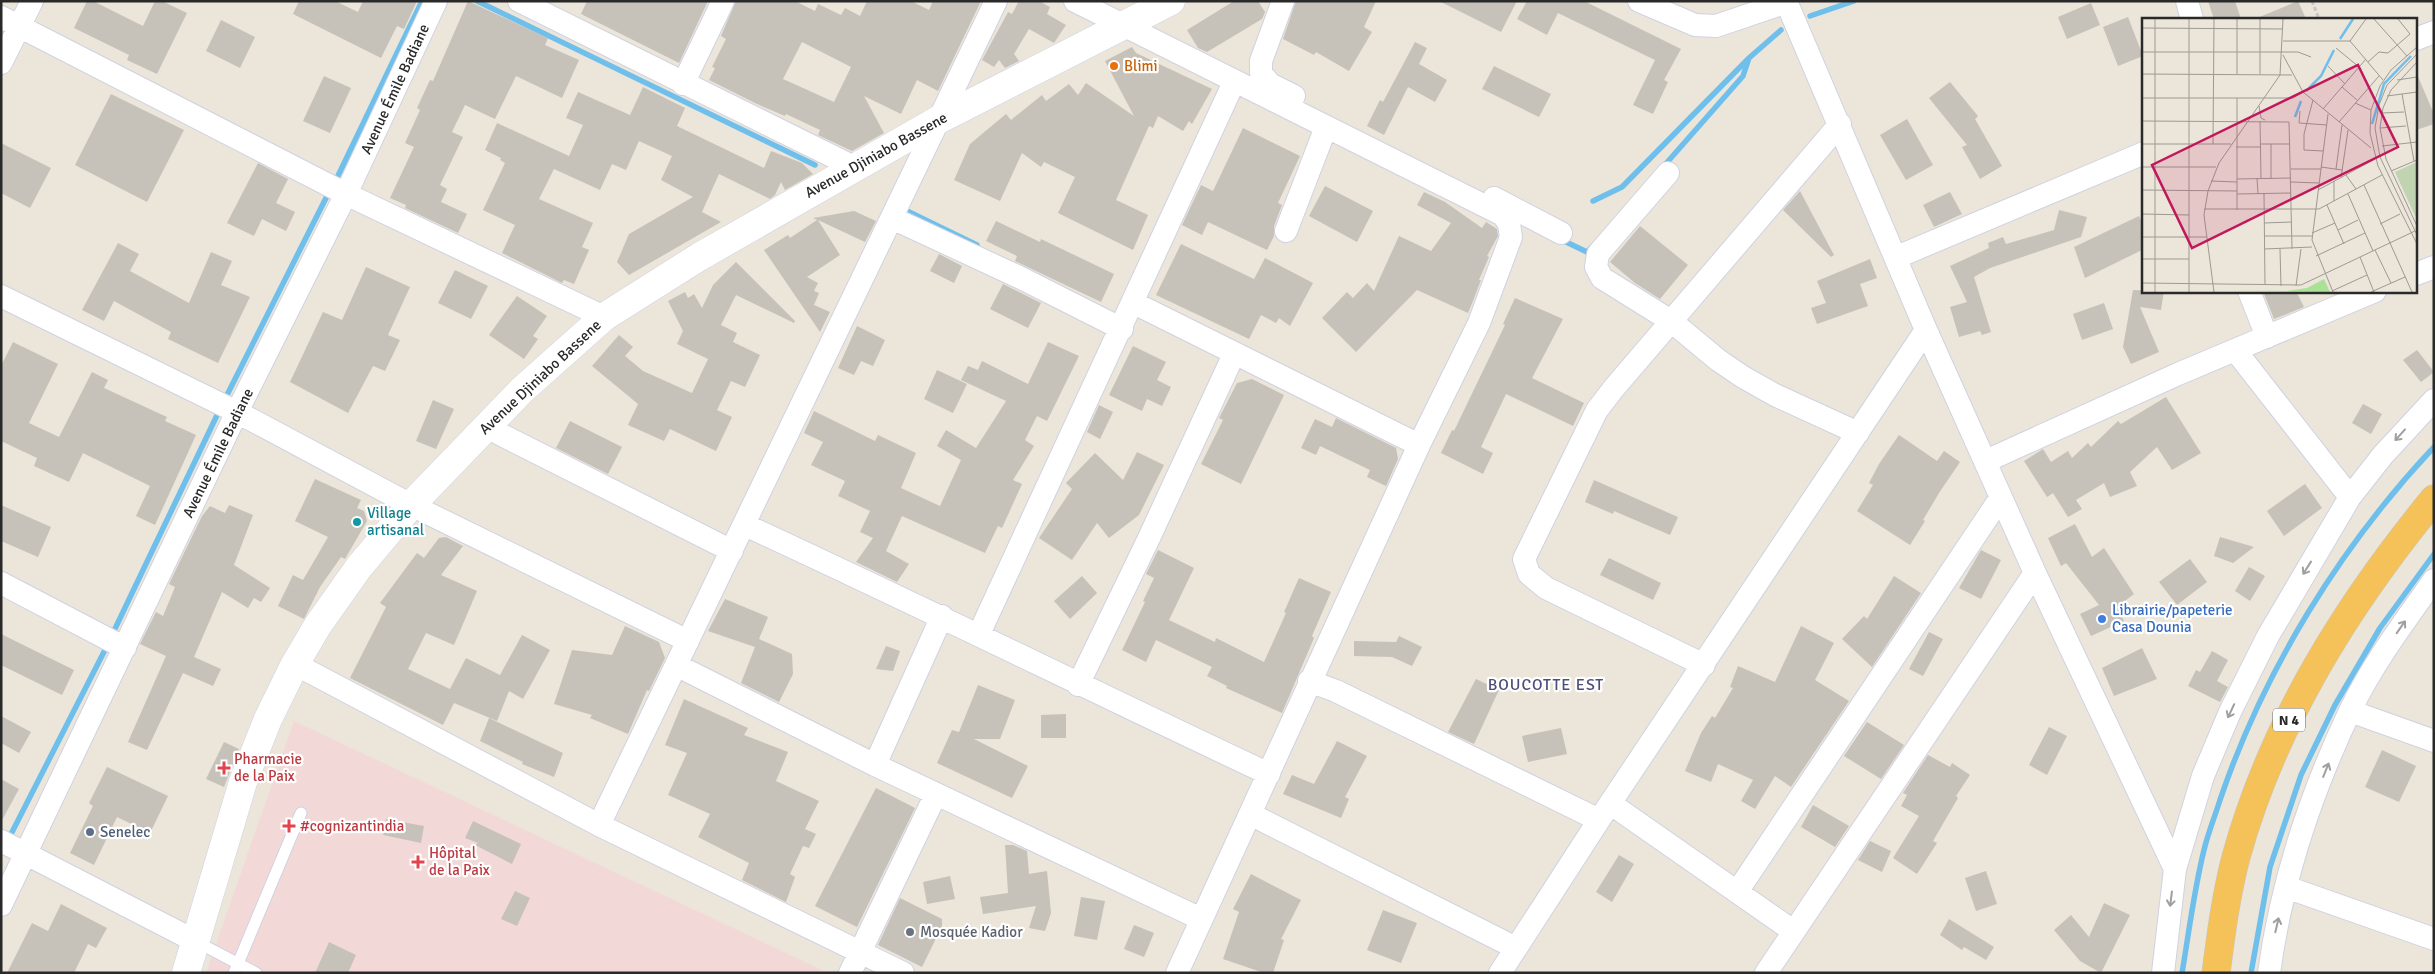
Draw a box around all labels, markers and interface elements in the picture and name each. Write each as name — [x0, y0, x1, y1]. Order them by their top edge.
inset map — [2142, 18, 2418, 292]
street label: Avenue Émile Badiane — [356, 21, 433, 157]
place label: Blimi — [1124, 57, 1158, 75]
marker: Blimi — [1108, 60, 1120, 72]
street label: Avenue Djiniabo Bassene — [802, 108, 950, 202]
street label: Avenue Djiniabo Bassene — [475, 316, 605, 438]
street label: Avenue Émile Badiane — [178, 385, 257, 521]
one-way arrow — [2394, 429, 2406, 442]
place label: Village artisanal — [367, 504, 424, 539]
marker: Village artisanal — [351, 516, 363, 528]
one-way arrow — [2302, 561, 2312, 575]
place label: Librairie/papeterie Casa Dounia — [2112, 601, 2233, 636]
marker: Librairie/papeterie Casa Dounia — [2096, 613, 2108, 625]
one-way arrow — [2396, 620, 2406, 634]
district label: BOUCOTTE EST — [1488, 675, 1604, 695]
one-way arrow — [2225, 703, 2235, 718]
road number: N 4 — [2273, 708, 2305, 732]
place label: Pharmacie de la Paix — [234, 750, 302, 785]
marker: Pharmacie de la Paix — [218, 762, 230, 774]
one-way arrow — [2322, 763, 2331, 778]
place label: #cognizantindia — [300, 817, 404, 835]
marker: #cognizantindia — [282, 819, 296, 833]
place label: Senelec — [100, 823, 150, 841]
marker: Senelec — [84, 826, 96, 838]
place label: Hôpital de la Paix — [429, 844, 490, 879]
marker: Hôpital de la Paix — [411, 855, 425, 869]
one-way arrow — [2166, 890, 2176, 906]
one-way arrow — [2273, 917, 2282, 933]
place label: Mosquée Kadior — [920, 923, 1023, 941]
marker: Mosquée Kadior — [904, 926, 916, 938]

